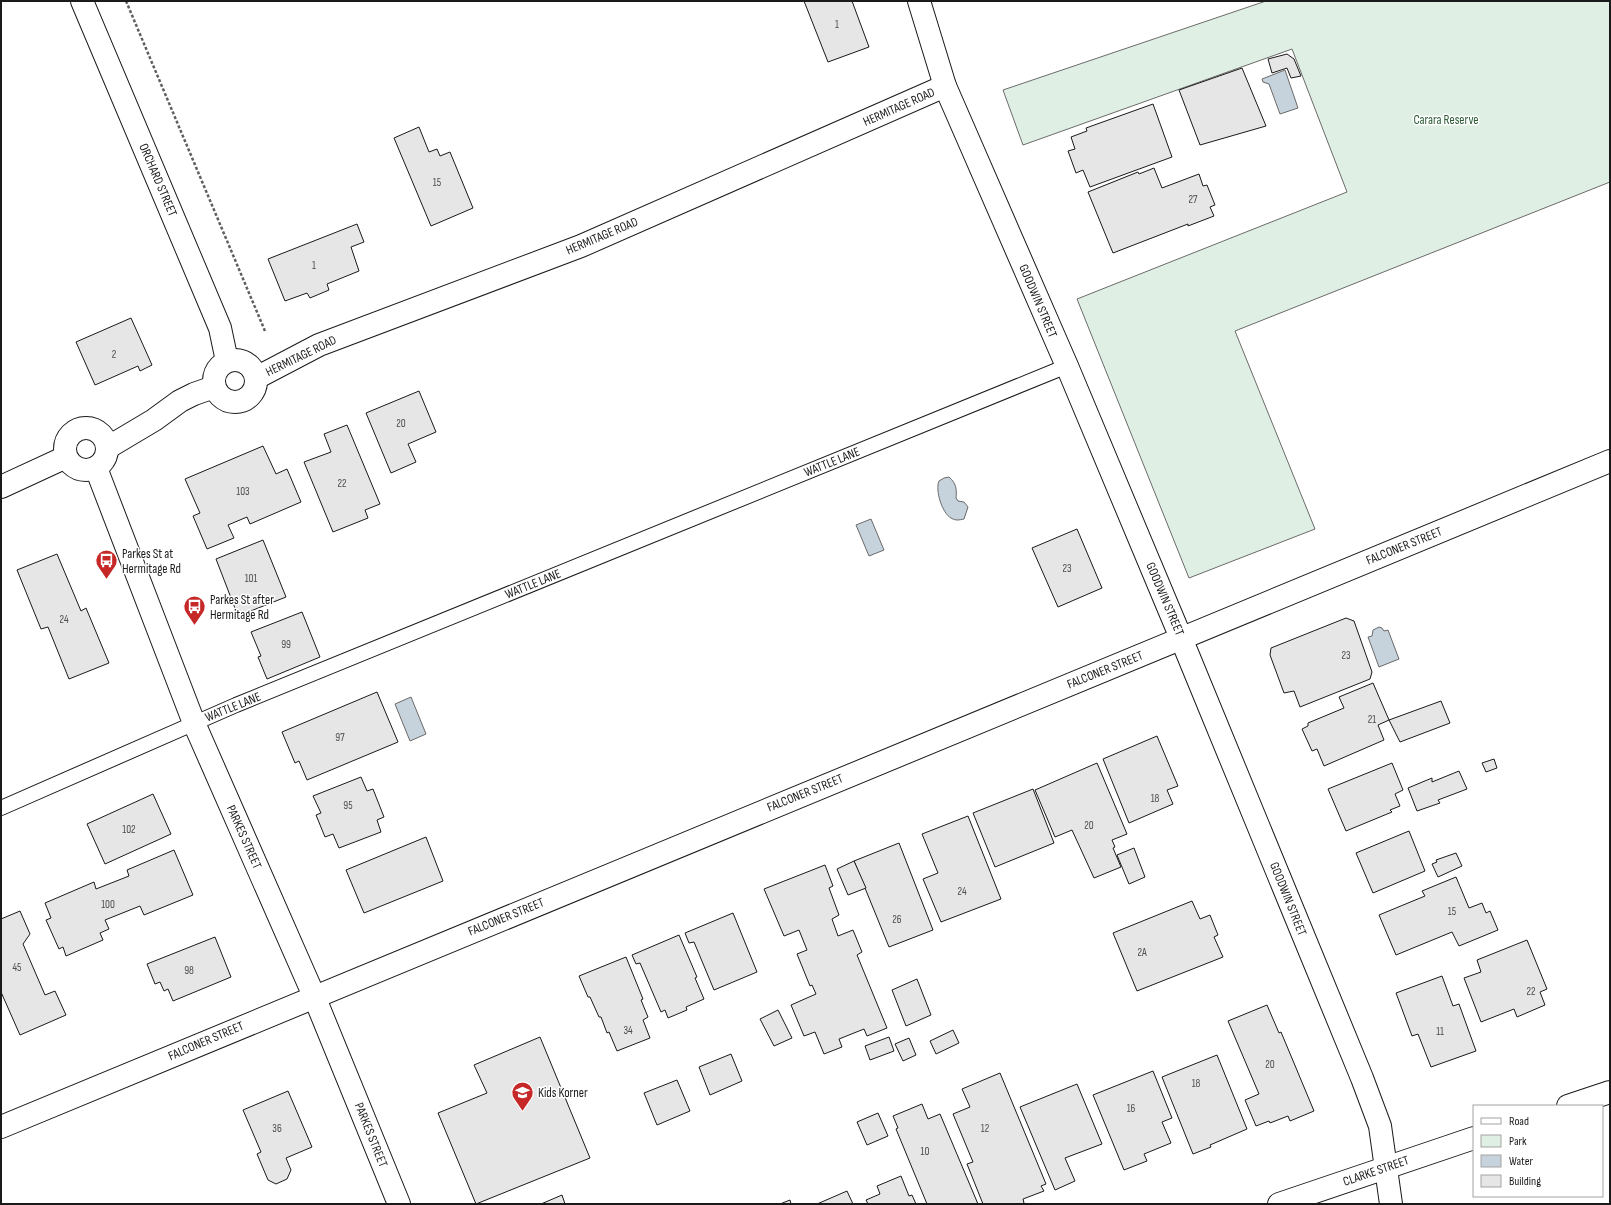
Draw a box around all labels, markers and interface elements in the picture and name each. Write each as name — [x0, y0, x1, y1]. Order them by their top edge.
house number: 1 — [835, 18, 839, 31]
street label: HERMITAGE ROAD — [861, 84, 937, 130]
park label: Carara Reserve — [1413, 112, 1479, 128]
street label: ORCHARD STREET — [135, 141, 181, 219]
house number: 15 — [433, 176, 441, 189]
house number: 27 — [1189, 193, 1198, 206]
street label: HERMITAGE ROAD — [564, 214, 640, 258]
house number: 1 — [312, 259, 316, 272]
street label: GOODWIN STREET — [1015, 262, 1061, 340]
street label: HERMITAGE ROAD — [263, 332, 339, 380]
house number: 2 — [112, 348, 117, 361]
house number: 20 — [396, 417, 406, 430]
street label: WATTLE LANE — [802, 444, 862, 480]
house number: 22 — [337, 477, 347, 490]
house number: 103 — [236, 485, 250, 498]
street label: FALCONER STREET — [1364, 524, 1444, 568]
place label: Parkes St at Hermitage Rd — [122, 546, 181, 577]
bus stop icon: Parkes St at Hermitage Rd — [94, 548, 120, 581]
street label: GOODWIN STREET — [1142, 560, 1188, 638]
house number: 23 — [1062, 562, 1072, 575]
street label: WATTLE LANE — [503, 566, 563, 602]
house number: 101 — [245, 572, 257, 585]
place label: Parkes St after Hermitage Rd — [210, 592, 274, 623]
bus stop icon: Parkes St after Hermitage Rd — [182, 594, 208, 627]
house number: 24 — [59, 613, 69, 626]
house number: 99 — [281, 638, 291, 651]
street label: FALCONER STREET — [1065, 648, 1145, 692]
house number: 23 — [1341, 649, 1351, 662]
street label: WATTLE LANE — [203, 689, 263, 725]
house number: 21 — [1368, 713, 1376, 726]
house number: 97 — [335, 731, 345, 744]
street label: FALCONER STREET — [765, 771, 845, 815]
house number: 18 — [1151, 792, 1160, 805]
house number: 95 — [343, 799, 353, 812]
street label: PARKES STREET — [223, 803, 265, 871]
house number: 20 — [1084, 819, 1094, 832]
house number: 102 — [122, 823, 136, 836]
street label: GOODWIN STREET — [1266, 860, 1310, 938]
house number: 24 — [957, 885, 967, 898]
street label: FALCONER STREET — [466, 895, 546, 939]
house number: 100 — [101, 898, 115, 911]
house number: 15 — [1448, 905, 1456, 918]
house number: 26 — [892, 913, 902, 926]
house number: 2A — [1137, 946, 1147, 959]
house number: 45 — [12, 961, 22, 974]
house number: 98 — [184, 964, 194, 977]
house number: 22 — [1526, 985, 1536, 998]
street label: FALCONER STREET — [166, 1018, 246, 1064]
house number: 34 — [623, 1024, 633, 1037]
house number: 11 — [1436, 1025, 1444, 1038]
house number: 20 — [1265, 1058, 1275, 1071]
house number: 18 — [1192, 1077, 1201, 1090]
school or university icon: Kids Korner — [510, 1080, 536, 1113]
place label: Kids Korner — [538, 1085, 588, 1101]
street label: PARKES STREET — [351, 1100, 391, 1170]
house number: 16 — [1127, 1102, 1136, 1115]
legend — [1473, 1105, 1603, 1197]
text: Road — [1509, 1114, 1529, 1129]
house number: 36 — [272, 1122, 282, 1135]
house number: 12 — [981, 1122, 990, 1135]
text: Park — [1509, 1134, 1527, 1149]
house number: 10 — [921, 1145, 929, 1158]
street label: CLARKE STREET — [1341, 1152, 1411, 1190]
text: Water — [1509, 1154, 1533, 1169]
text: Building — [1509, 1174, 1541, 1189]

